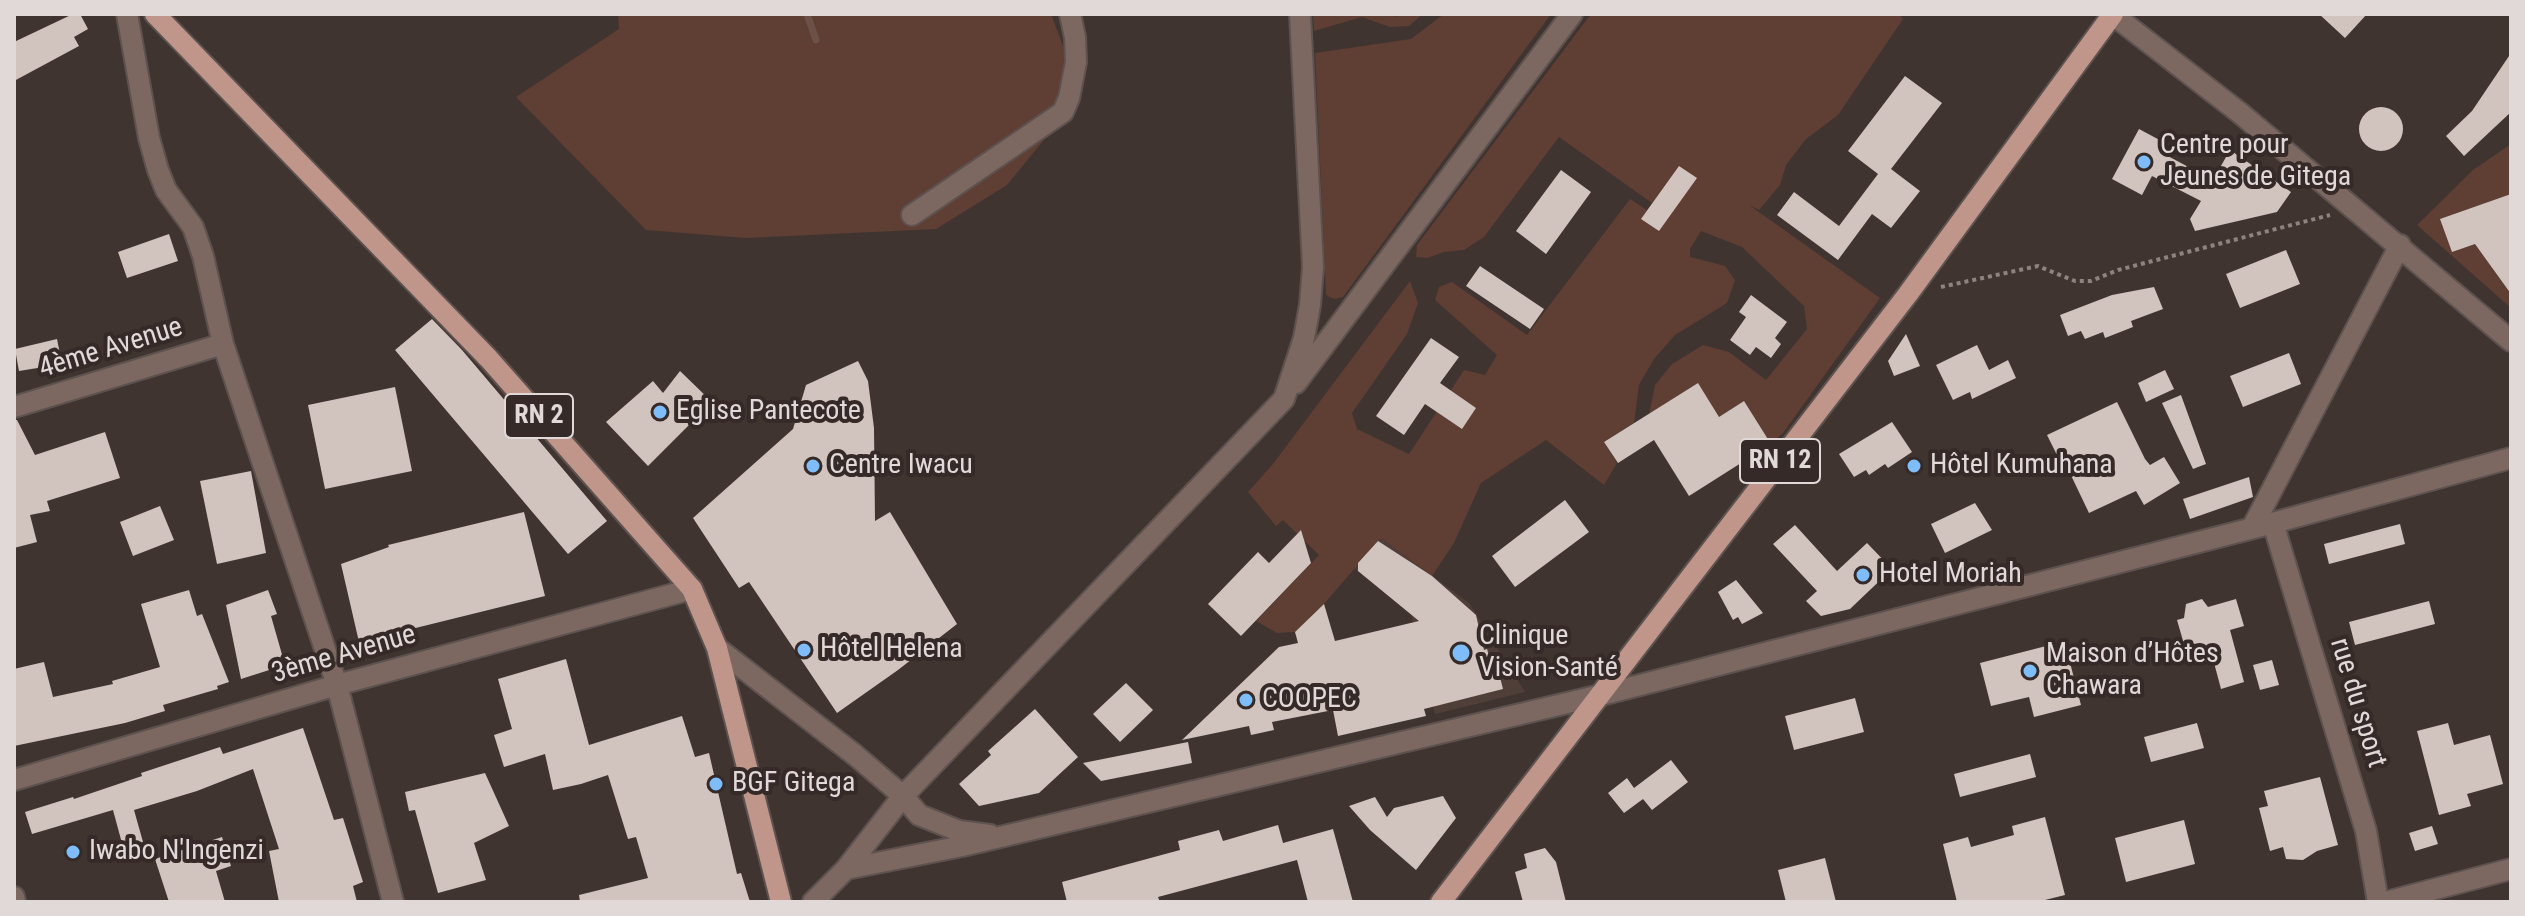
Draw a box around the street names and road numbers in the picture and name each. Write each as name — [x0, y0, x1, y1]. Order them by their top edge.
street label: 4ème Avenue — [35, 311, 187, 387]
road number: RN 2 — [505, 394, 573, 438]
road number: RN 12 — [1740, 439, 1820, 483]
street label: 3ème Avenue — [268, 618, 420, 692]
street label: rue du sport — [2321, 634, 2393, 772]

